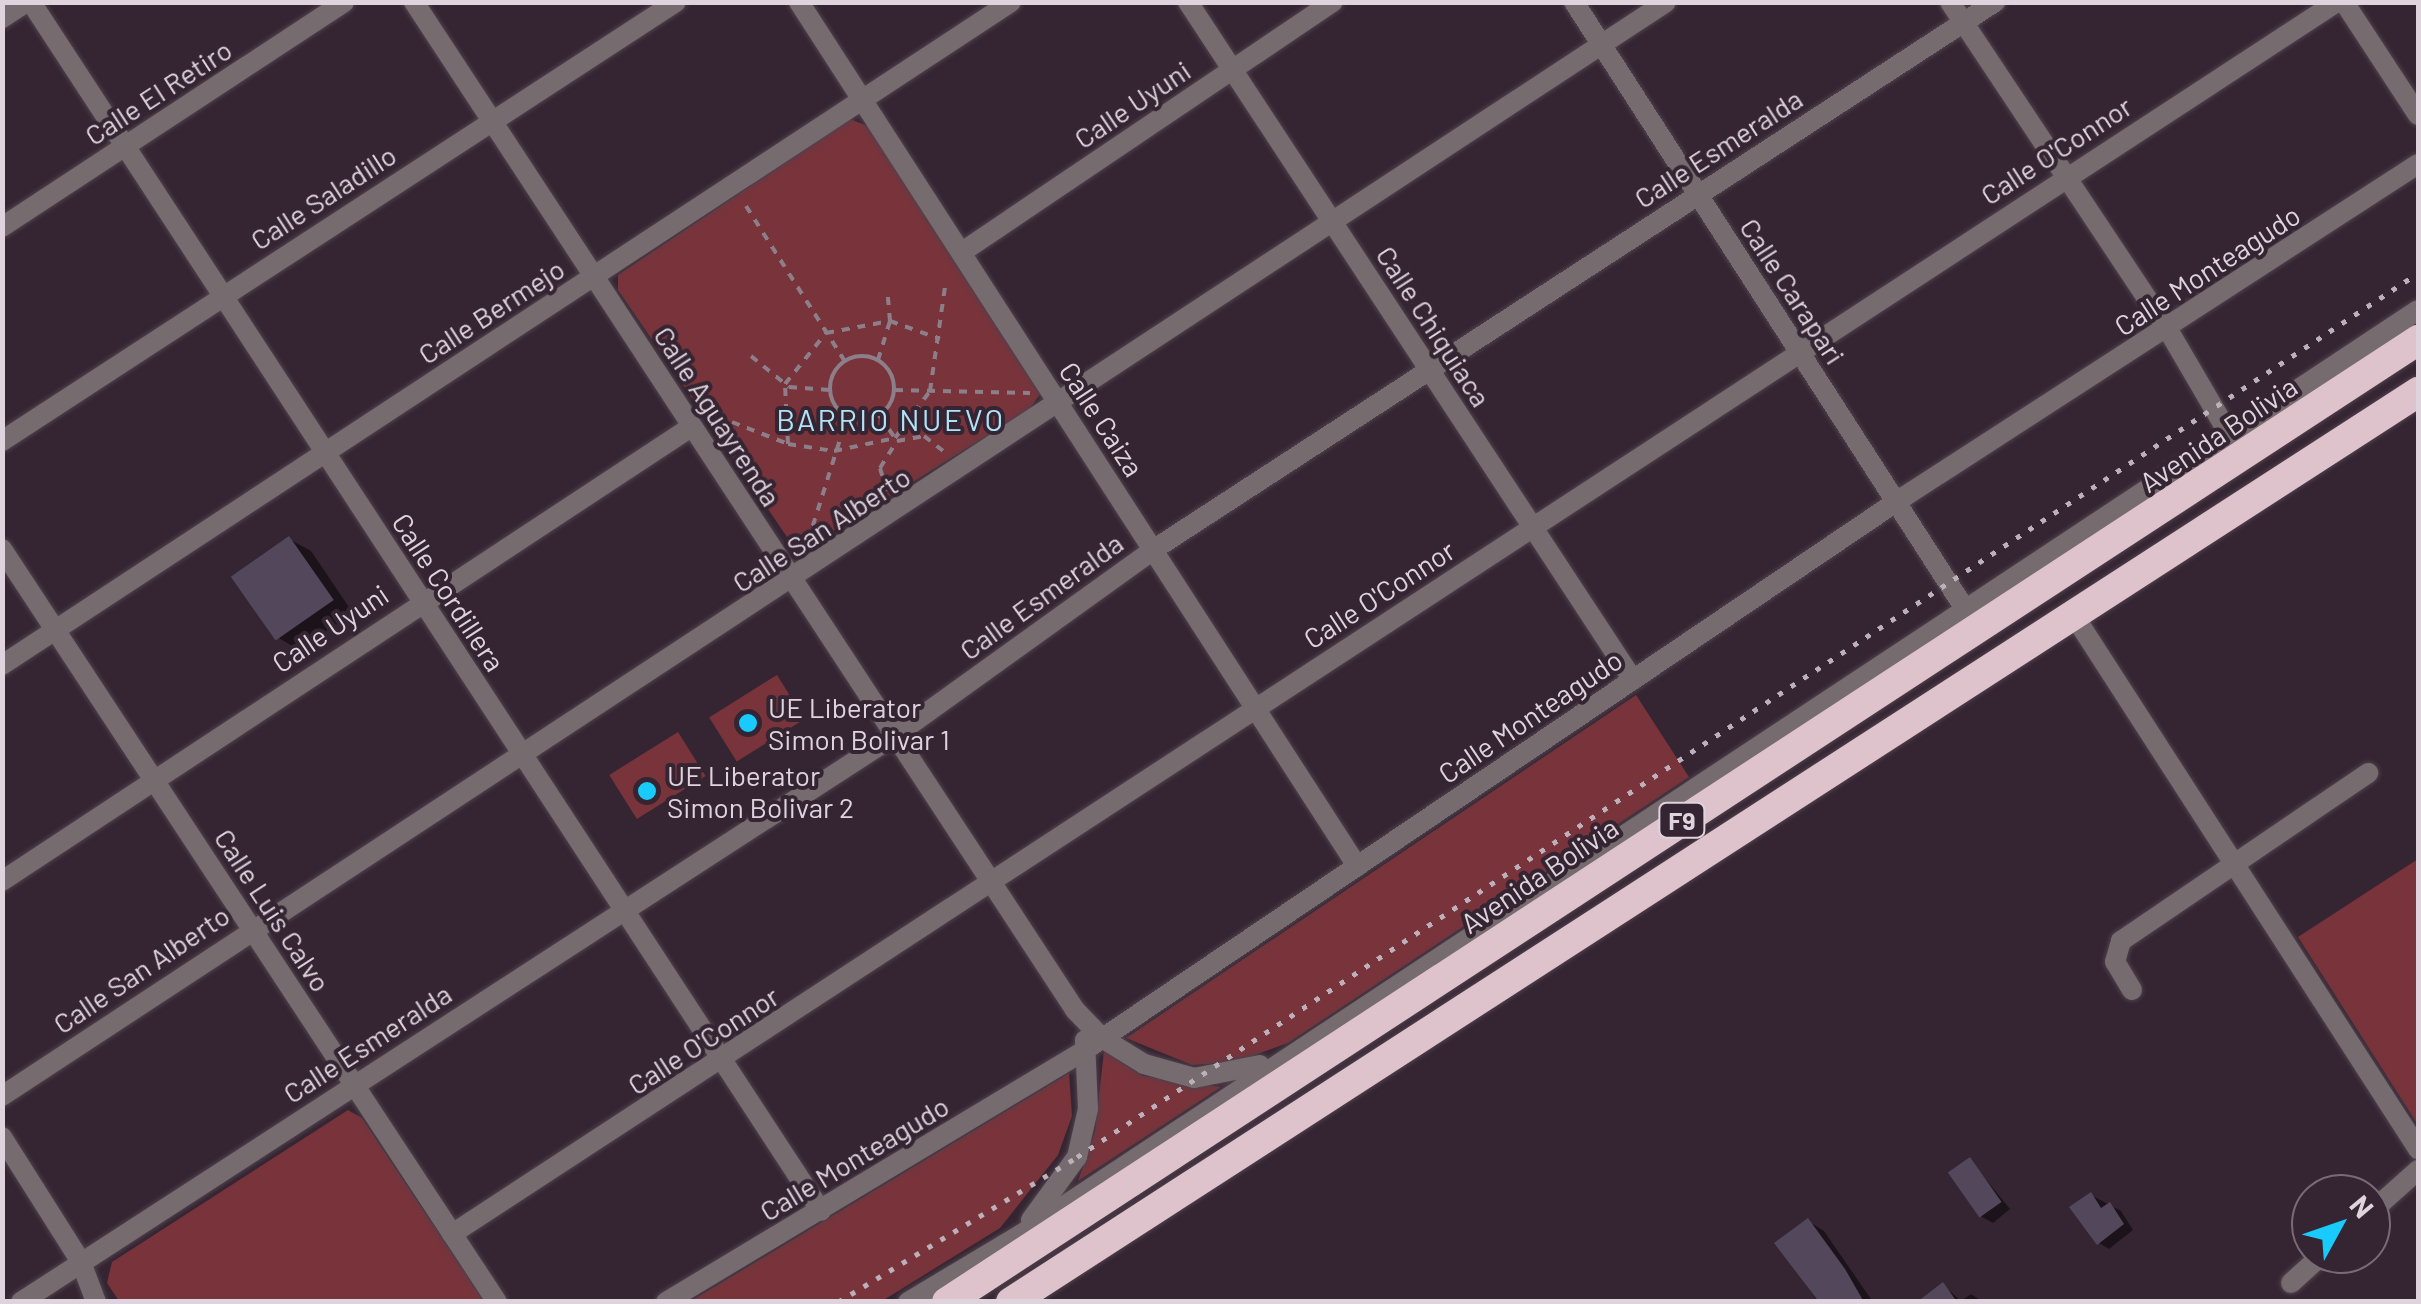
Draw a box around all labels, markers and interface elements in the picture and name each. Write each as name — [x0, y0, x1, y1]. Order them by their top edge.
street label: Calle El Retiro — [78, 32, 238, 152]
street label: Calle Uyuni — [1068, 53, 1196, 155]
street label: Calle Esmeralda — [1628, 81, 1808, 215]
street label: Calle O'Connor — [1974, 89, 2138, 211]
street label: Calle Saladillo — [244, 138, 402, 256]
street label: Calle Monteagudo — [2108, 198, 2306, 342]
street label: Calle Carapari — [1733, 212, 1853, 370]
street label: Calle Chiquiaca — [1370, 239, 1498, 413]
street label: Calle Bermejo — [412, 251, 570, 371]
street label: Calle Aguayrenda — [647, 320, 789, 512]
street label: Calle Caiza — [1053, 356, 1151, 482]
street label: Avenida Bolivia — [2133, 369, 2303, 499]
district label: BARRIO NUEVO — [776, 401, 1006, 437]
street label: Calle San Alberto — [726, 459, 916, 599]
street label: Calle Cordillera — [385, 507, 513, 677]
street label: Calle Esmeralda — [953, 526, 1129, 666]
street label: Calle O'Connor — [1297, 533, 1461, 655]
street label: Calle Uyuni — [266, 577, 394, 679]
street label: Calle Monteagudo — [1432, 642, 1628, 790]
place label: UE Liberator Simon Bolivar 1 — [768, 690, 950, 756]
marker: UE Liberator Simon Bolivar 1 — [737, 712, 759, 734]
place label: UE Liberator Simon Bolivar 2 — [667, 758, 854, 824]
marker: UE Liberator Simon Bolivar 2 — [636, 780, 658, 802]
road number: F9 — [1657, 800, 1707, 840]
street label: Avenida Bolivia — [1454, 810, 1624, 940]
street label: Calle Luis Calvo — [208, 822, 338, 998]
street label: Calle San Alberto — [47, 898, 235, 1040]
street label: Calle Esmeralda — [277, 976, 457, 1110]
street label: Calle O'Connor — [621, 979, 785, 1101]
street label: Calle Monteagudo — [754, 1088, 954, 1228]
north arrow — [2291, 1174, 2391, 1274]
text: N — [2343, 1188, 2381, 1224]

